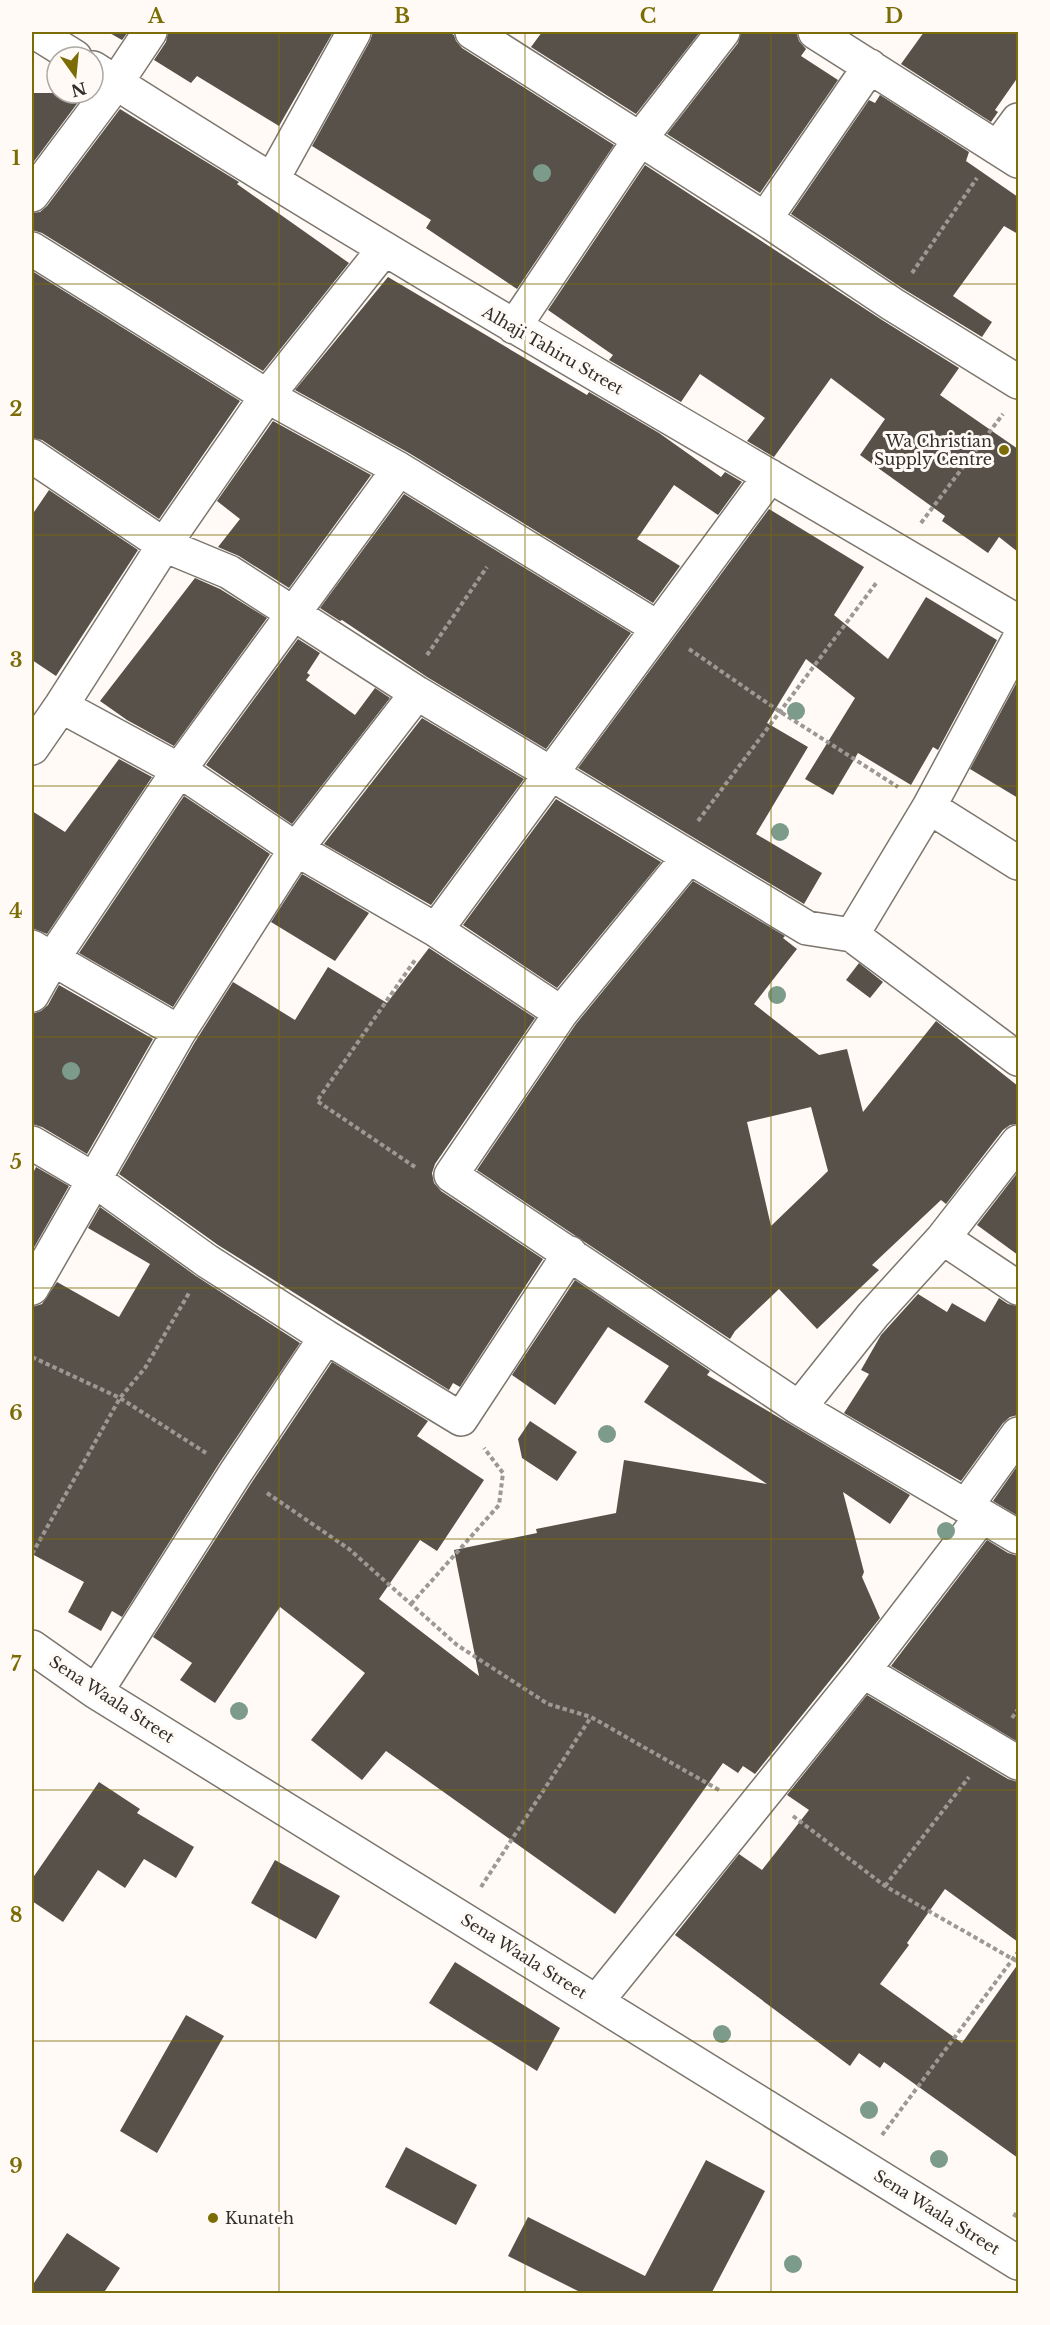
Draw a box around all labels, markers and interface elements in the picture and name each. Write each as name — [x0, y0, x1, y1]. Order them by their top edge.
text: A — [147, 4, 165, 28]
text: B — [394, 4, 410, 28]
text: C — [640, 4, 656, 28]
text: D — [885, 4, 903, 28]
north arrow — [45, 45, 105, 105]
text: N — [69, 78, 89, 101]
text: 1 — [12, 146, 21, 170]
street label: Alhaji Tahiru Street — [478, 301, 627, 399]
text: 2 — [9, 397, 23, 421]
place label: Wa Christian Supply Centre — [874, 431, 992, 469]
marker: Wa Christian Supply Centre — [997, 443, 1011, 457]
text: 3 — [10, 648, 22, 672]
text: 4 — [9, 899, 23, 923]
text: 5 — [10, 1150, 22, 1174]
text: 6 — [9, 1401, 23, 1425]
street label: Sena Waala Street — [46, 1651, 178, 1747]
text: 7 — [11, 1652, 22, 1676]
text: 8 — [10, 1903, 22, 1927]
street label: Sena Waala Street — [457, 1909, 591, 2003]
text: 9 — [9, 2154, 23, 2178]
street label: Sena Waala Street — [870, 2165, 1004, 2259]
place label: Kunateh — [225, 2208, 294, 2228]
marker: Kunateh — [206, 2211, 220, 2225]

